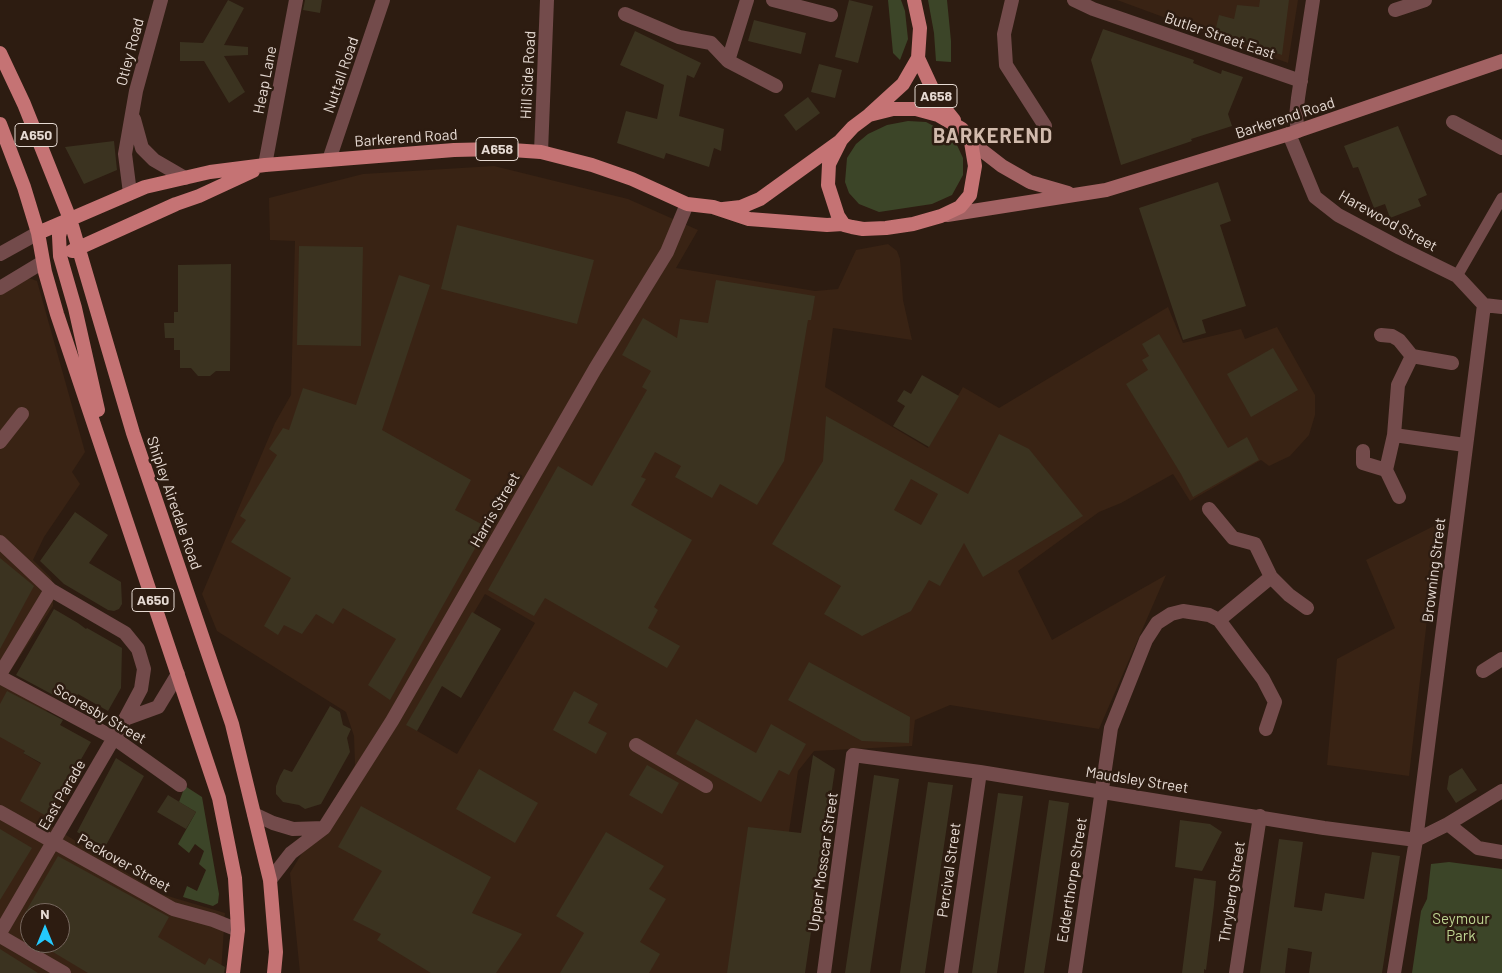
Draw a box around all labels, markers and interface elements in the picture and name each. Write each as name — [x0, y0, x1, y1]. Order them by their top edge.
street label: Butler Street East — [1162, 9, 1278, 63]
street label: Otley Road — [112, 16, 148, 88]
street label: Hill Side Road — [517, 30, 539, 120]
street label: Nuttall Road — [319, 34, 363, 116]
street label: Heap Lane — [250, 44, 280, 116]
road number: A658 — [915, 84, 957, 108]
street label: Barkerend Road — [1233, 93, 1337, 143]
road number: A650 — [15, 124, 57, 146]
district label: BARKEREND — [932, 124, 1054, 148]
street label: Barkerend Road — [354, 125, 458, 151]
road number: A658 — [476, 138, 518, 160]
street label: Harewood Street — [1336, 187, 1440, 255]
street label: Shipley Airedale Road — [143, 434, 205, 572]
street label: Harris Street — [466, 469, 524, 551]
street label: Browning Street — [1419, 517, 1449, 623]
road number: A650 — [132, 588, 174, 612]
street label: Scoresby Street — [50, 680, 150, 748]
street label: East Parade — [35, 757, 89, 833]
street label: Maudsley Street — [1084, 763, 1190, 797]
street label: Upper Mosscar Street — [804, 791, 842, 933]
street label: Edderthorpe Street — [1053, 816, 1091, 944]
street label: Percival Street — [933, 821, 965, 919]
street label: Peckover Street — [74, 830, 174, 896]
street label: Thryberg Street — [1215, 840, 1249, 944]
north arrow — [20, 903, 70, 953]
text: N — [40, 905, 50, 922]
park label: Seymour Park — [1432, 910, 1490, 945]

